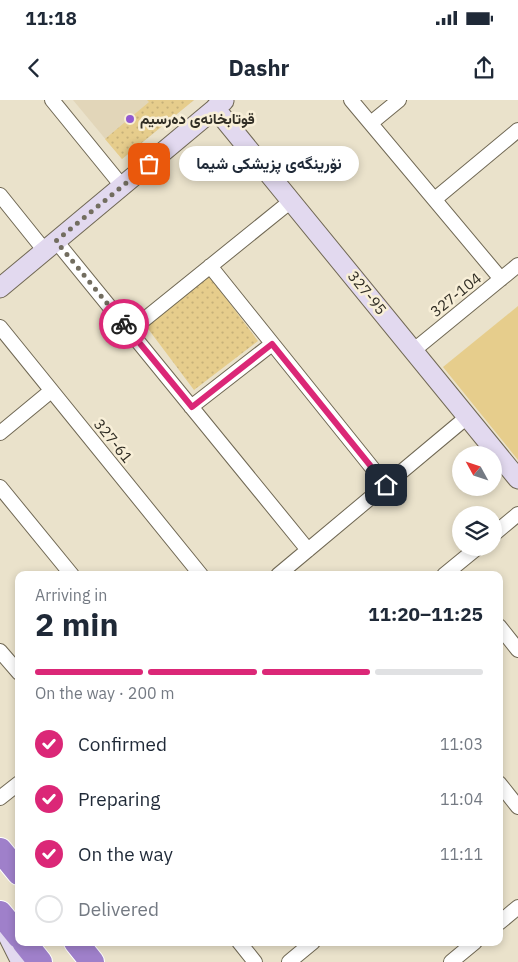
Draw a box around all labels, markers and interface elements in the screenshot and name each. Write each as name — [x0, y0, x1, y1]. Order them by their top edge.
text: 11:18 — [25, 6, 77, 30]
text: Dashr — [229, 53, 289, 82]
icon: back — [20, 54, 48, 82]
icon: share — [470, 54, 498, 82]
place label: قوتابخانەی دەرسیم — [140, 109, 255, 129]
marker: قوتابخانەی دەرسیم — [124, 113, 136, 125]
pin — [128, 143, 170, 185]
callout: نۆرینگەی پزیشکی شیما — [179, 146, 359, 182]
icon: bag — [135, 150, 163, 178]
text: نۆرینگەی پزیشکی شیما — [196, 153, 342, 173]
street label: 327-95 — [344, 267, 391, 318]
street label: 327-104 — [426, 268, 485, 321]
courier — [99, 299, 149, 349]
icon: bike — [110, 310, 138, 338]
street label: 327-61 — [90, 415, 137, 466]
north arrow — [452, 446, 502, 496]
map controls — [452, 446, 502, 556]
pin — [365, 464, 407, 506]
icon: home — [372, 471, 400, 499]
button: layers — [452, 506, 502, 556]
text: Arriving in — [35, 585, 107, 605]
text: 11:20–11:25 — [368, 602, 483, 626]
text: 2 min — [35, 603, 119, 645]
text: On the way · 200 m — [35, 683, 174, 703]
icon: check — [35, 730, 63, 758]
text: Confirmed — [78, 732, 167, 756]
text: 11:03 — [440, 734, 483, 754]
icon: check — [35, 785, 63, 813]
text: Preparing — [78, 787, 160, 811]
text: 11:04 — [440, 789, 483, 809]
icon: check — [35, 840, 63, 868]
text: On the way — [78, 842, 173, 866]
text: 11:11 — [440, 844, 483, 864]
text: Delivered — [78, 897, 159, 921]

